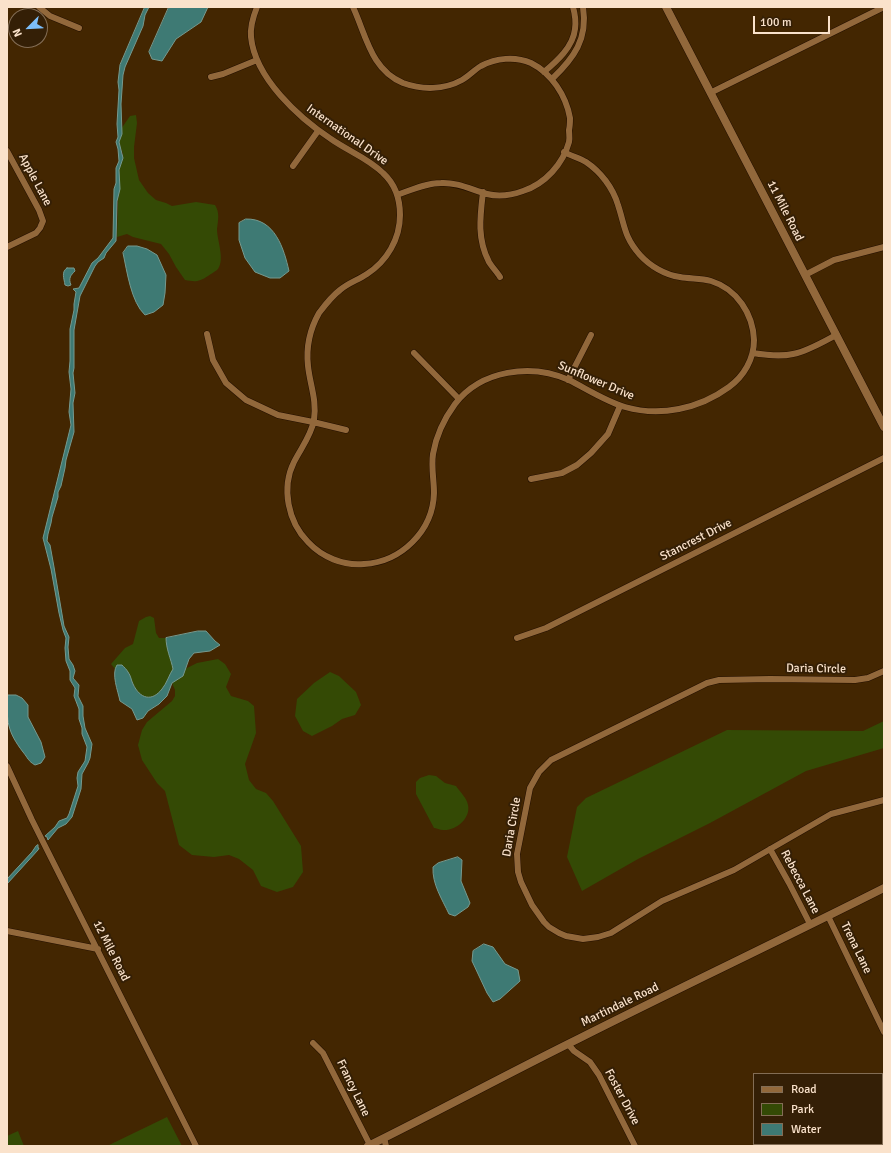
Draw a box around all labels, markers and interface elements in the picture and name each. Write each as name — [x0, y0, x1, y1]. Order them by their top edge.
north arrow — [8, 8, 48, 48]
scale bar — [755, 8, 832, 34]
text: 100 m — [760, 15, 792, 30]
text: N — [10, 27, 25, 39]
street label: International Drive — [303, 101, 391, 169]
street label: Apple Lane — [15, 152, 55, 208]
street label: 11 Mile Road — [764, 178, 806, 244]
street label: Sunflower Drive — [556, 358, 636, 404]
street label: Stancrest Drive — [658, 516, 734, 564]
street label: Daria Circle — [786, 661, 846, 677]
street label: Daria Circle — [500, 796, 524, 858]
street label: Rebecca Lane — [777, 848, 823, 916]
street label: 12 Mile Road — [90, 918, 132, 984]
street label: Trena Lane — [837, 920, 875, 976]
street label: Martindale Road — [579, 980, 661, 1030]
street label: Francy Lane — [333, 1057, 373, 1119]
street label: Foster Drive — [601, 1067, 643, 1127]
legend — [753, 1073, 883, 1145]
text: Road — [791, 1082, 817, 1097]
text: Park — [791, 1102, 814, 1117]
text: Water — [791, 1122, 821, 1137]

